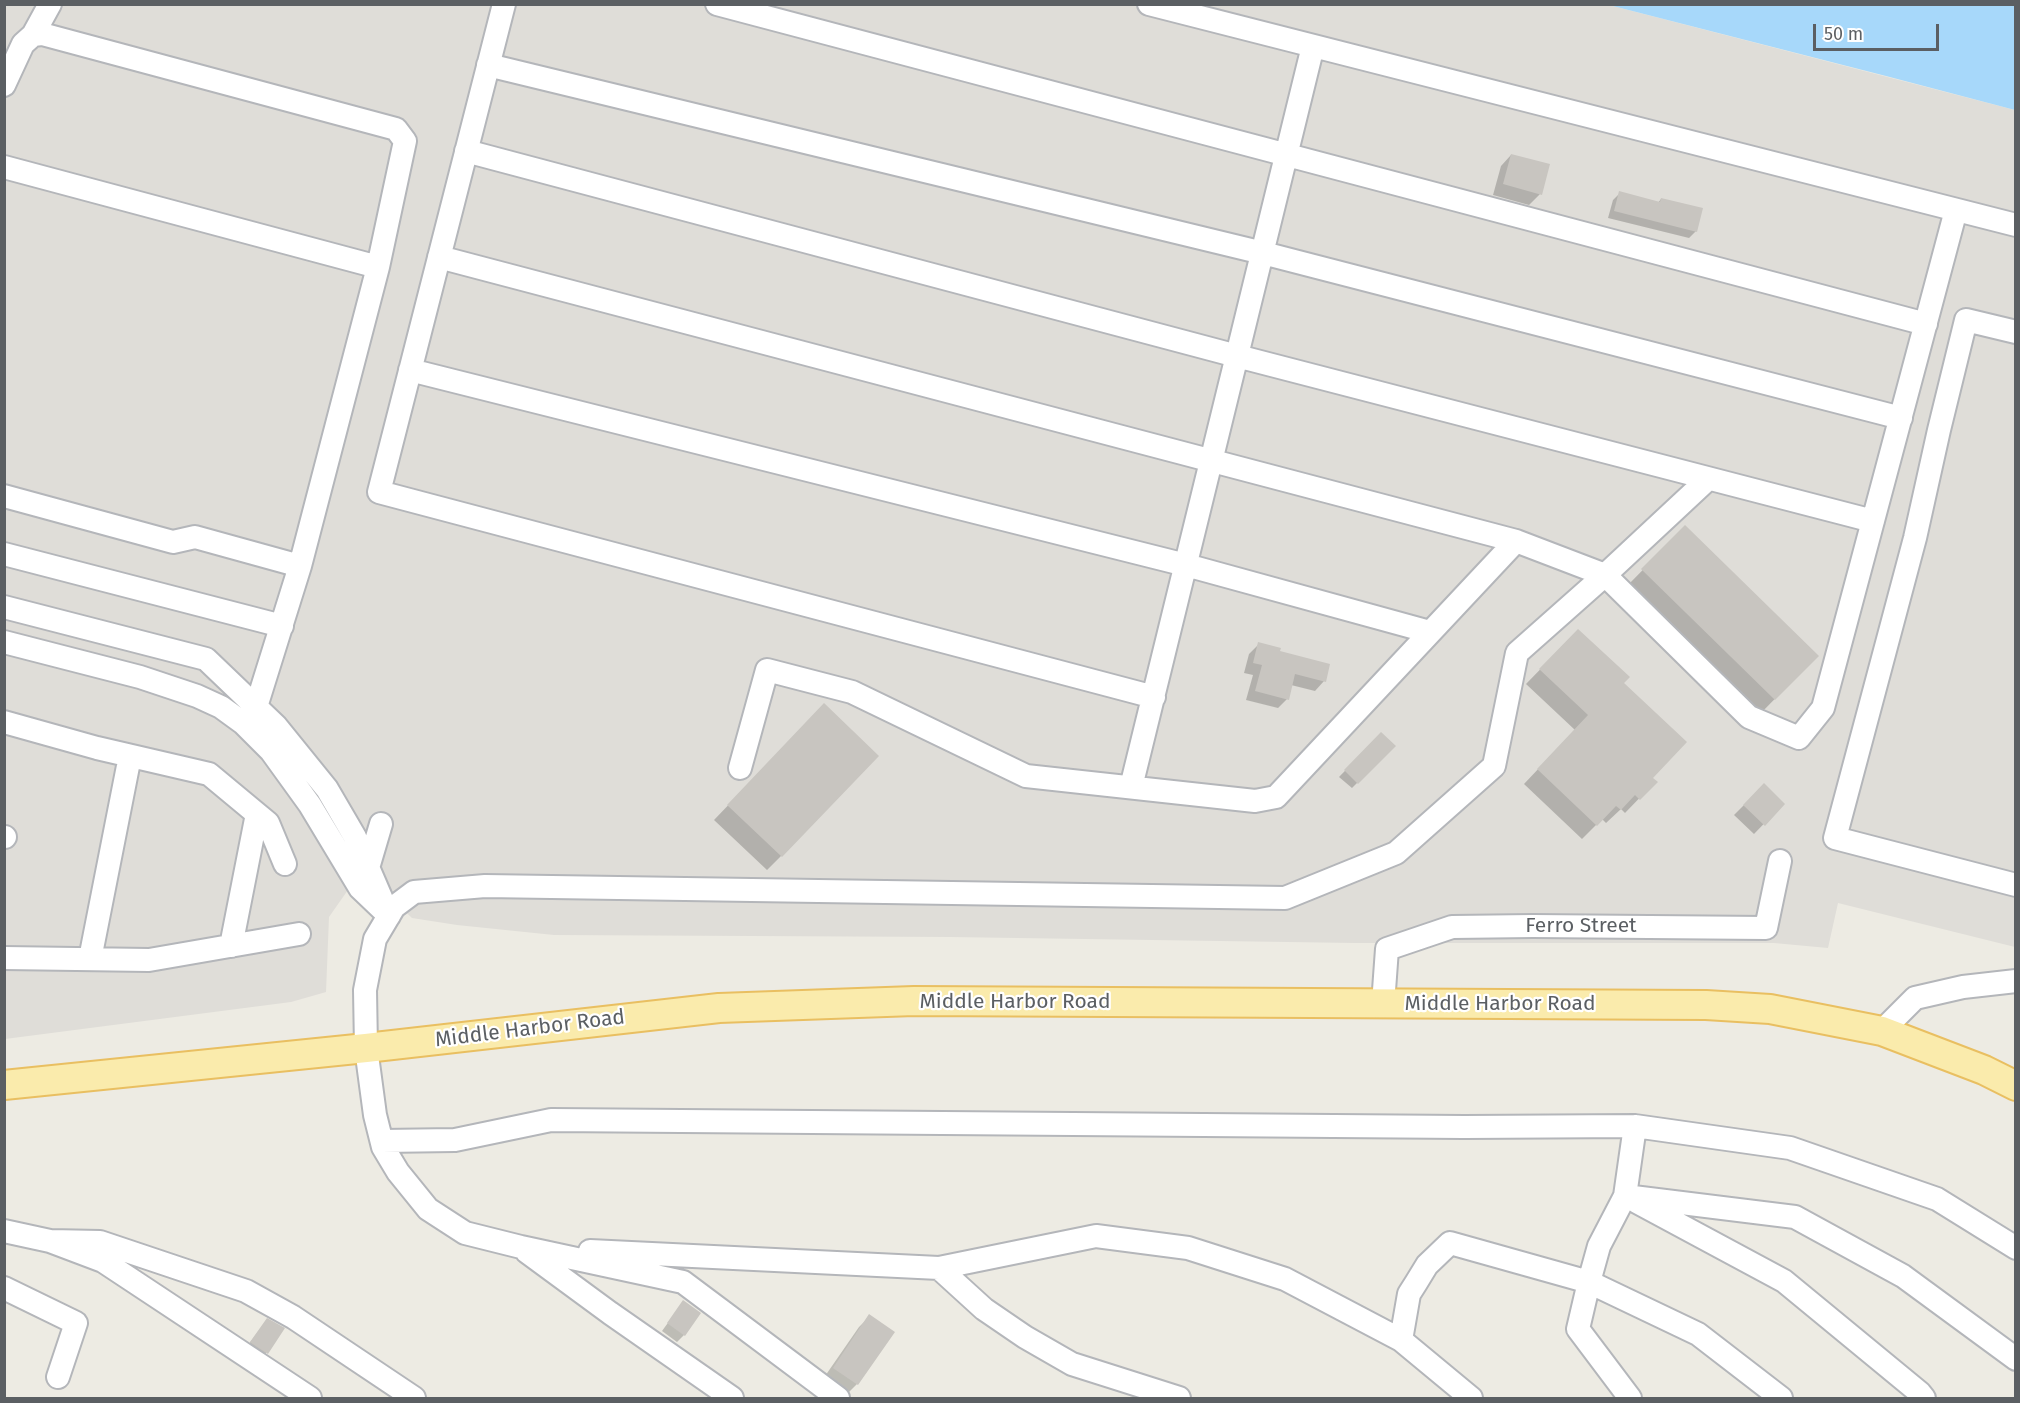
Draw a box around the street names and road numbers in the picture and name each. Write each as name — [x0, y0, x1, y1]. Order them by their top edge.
street label: Ferro Street — [1525, 913, 1637, 939]
street label: Middle Harbor Road — [919, 989, 1111, 1015]
street label: Middle Harbor Road — [1404, 991, 1596, 1017]
street label: Middle Harbor Road — [434, 1005, 626, 1053]

